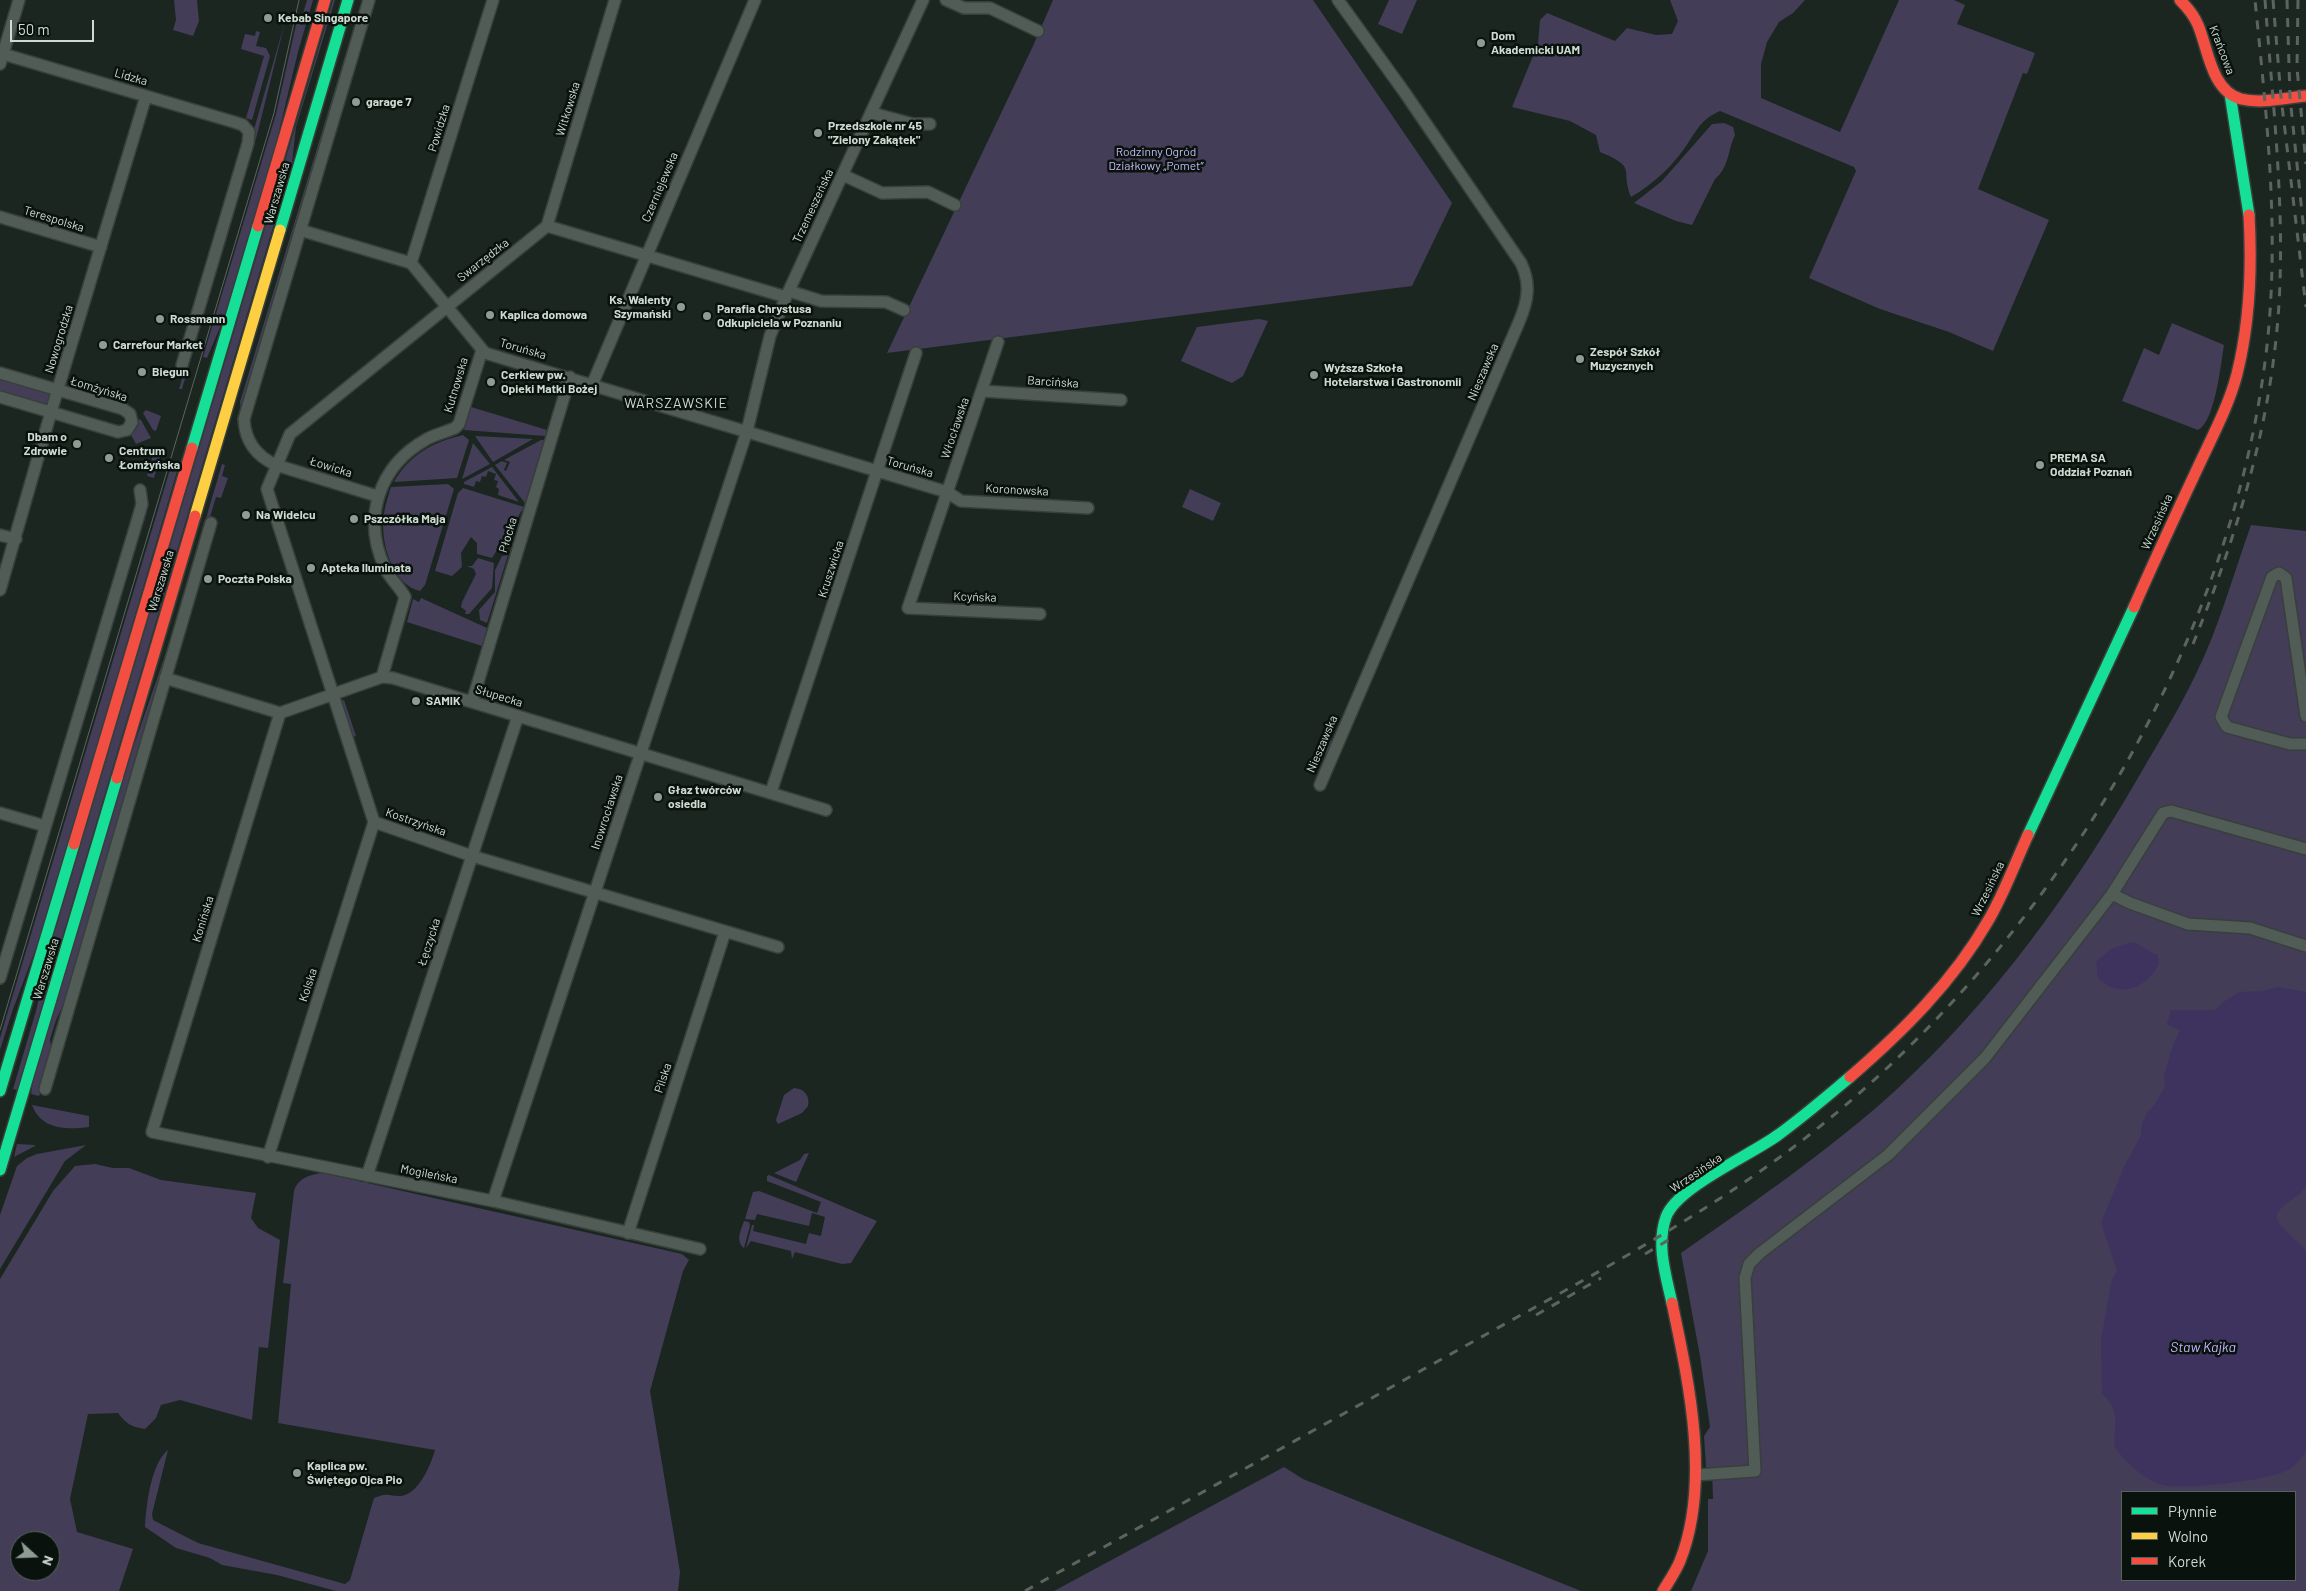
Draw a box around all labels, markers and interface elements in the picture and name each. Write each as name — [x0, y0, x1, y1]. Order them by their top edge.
scale bar — [12, 10, 96, 42]
place label: Kebab Singapore — [278, 11, 368, 25]
marker: Kebab Singapore — [262, 12, 274, 24]
text: 50 m — [18, 20, 50, 38]
street label: Krańcowa — [2206, 23, 2238, 77]
place label: Dom Akademicki UAM — [1491, 29, 1580, 57]
marker: Dom Akademicki UAM — [1475, 37, 1487, 49]
street label: Lidzka — [113, 65, 149, 89]
street label: Witkowska — [553, 80, 583, 138]
place label: garage 7 — [366, 95, 411, 109]
marker: garage 7 — [350, 96, 362, 108]
street label: Powidzka — [425, 103, 453, 153]
place label: Przedszkole nr 45 "Zielony Zakątek" — [828, 119, 922, 147]
marker: Przedszkole nr 45 "Zielony Zakątek" — [812, 127, 824, 139]
park label: Rodzinny Ogród Działkowy „Pomet” — [1108, 145, 1204, 173]
street label: Czerniejewska — [639, 150, 681, 224]
street label: Warszawska — [261, 160, 293, 226]
street label: Trzemeszeńska — [790, 167, 836, 245]
street label: Terespolska — [22, 203, 86, 235]
street label: Swarzędzka — [454, 235, 512, 285]
place label: Ks. Walenty Szymański — [609, 293, 671, 321]
marker: Ks. Walenty Szymański — [675, 301, 687, 313]
place label: Parafia Chrystusa Odkupiciela w Poznaniu — [717, 302, 842, 330]
street label: Nowogrodzka — [42, 303, 76, 375]
place label: Kaplica domowa — [500, 308, 587, 322]
marker: Kaplica domowa — [484, 309, 496, 321]
marker: Parafia Chrystusa Odkupiciela w Poznaniu — [701, 310, 713, 322]
place label: Rossmann — [170, 312, 225, 326]
marker: Rossmann — [154, 313, 166, 325]
street label: Toruńska — [498, 336, 548, 362]
place label: Carrefour Market — [113, 338, 203, 352]
marker: Carrefour Market — [97, 339, 109, 351]
street label: Nieszawska — [1465, 341, 1501, 403]
place label: Zespół Szkół Muzycznych — [1590, 345, 1660, 373]
marker: Zespół Szkół Muzycznych — [1574, 353, 1586, 365]
street label: Kutnowska — [441, 356, 471, 414]
place label: Wyższa Szkoła Hotelarstwa i Gastronomii — [1324, 361, 1461, 389]
place label: Biegun — [152, 365, 189, 379]
marker: Biegun — [136, 366, 148, 378]
place label: Cerkiew pw. Opieki Matki Bożej — [501, 368, 597, 396]
marker: Wyższa Szkoła Hotelarstwa i Gastronomii — [1308, 369, 1320, 381]
street label: Barcińska — [1027, 373, 1079, 391]
street label: Łomżyńska — [69, 374, 129, 404]
marker: Cerkiew pw. Opieki Matki Bożej — [485, 376, 497, 388]
district label: WARSZAWSKIE — [623, 395, 729, 411]
street label: Włocławska — [938, 396, 972, 460]
place label: Dbam o Zdrowie — [24, 430, 67, 458]
marker: Dbam o Zdrowie — [71, 438, 83, 450]
place label: Centrum Łomżyńska — [119, 444, 180, 472]
place label: PREMA SA Oddział Poznań — [2050, 451, 2132, 479]
marker: Centrum Łomżyńska — [103, 452, 115, 464]
street label: Łowicka — [308, 454, 354, 480]
street label: Toruńska — [885, 454, 935, 480]
marker: PREMA SA Oddział Poznań — [2034, 459, 2046, 471]
street label: Koronowska — [985, 481, 1049, 499]
street label: Wrzesińska — [2138, 492, 2176, 552]
place label: Na Widelcu — [256, 508, 316, 522]
marker: Na Widelcu — [240, 509, 252, 521]
place label: Pszczółka Maja — [364, 512, 446, 526]
marker: Pszczółka Maja — [348, 513, 360, 525]
street label: Płocka — [496, 516, 520, 554]
street label: Kruszwicka — [815, 539, 847, 599]
street label: Warszawska — [145, 548, 177, 614]
place label: Apteka Iluminata — [321, 561, 411, 575]
marker: Apteka Iluminata — [305, 562, 317, 574]
place label: Poczta Polska — [218, 572, 292, 586]
marker: Poczta Polska — [202, 573, 214, 585]
street label: Kcyńska — [953, 589, 997, 605]
street label: Słupecka — [474, 682, 524, 710]
place label: SAMIK — [426, 694, 460, 708]
marker: SAMIK — [410, 695, 422, 707]
street label: Nieszawska — [1304, 713, 1340, 775]
street label: Inowrocławska — [588, 773, 626, 851]
place label: Głaz twórców osiedla — [668, 783, 741, 811]
marker: Głaz twórców osiedla — [652, 791, 664, 803]
street label: Kostrzyńska — [384, 805, 448, 839]
street label: Wrzesińska — [1968, 859, 2008, 919]
street label: Konińska — [189, 894, 217, 944]
street label: Łęczycka — [415, 917, 443, 967]
street label: Warszawska — [30, 936, 62, 1002]
street label: Kolska — [296, 966, 320, 1004]
street label: Pilska — [651, 1061, 675, 1095]
street label: Wrzesińska — [1667, 1150, 1725, 1196]
street label: Mogileńska — [399, 1161, 459, 1187]
water label: Staw Kajka — [2170, 1339, 2236, 1355]
place label: Kaplica pw. Świętego Ojca Pio — [307, 1459, 402, 1487]
marker: Kaplica pw. Świętego Ojca Pio — [291, 1467, 303, 1479]
legend — [2121, 1491, 2296, 1581]
text: Płynnie — [2168, 1502, 2217, 1520]
text: Wolno — [2168, 1527, 2208, 1545]
north arrow — [10, 1531, 60, 1581]
text: Korek — [2168, 1552, 2206, 1570]
text: N — [39, 1554, 58, 1568]

